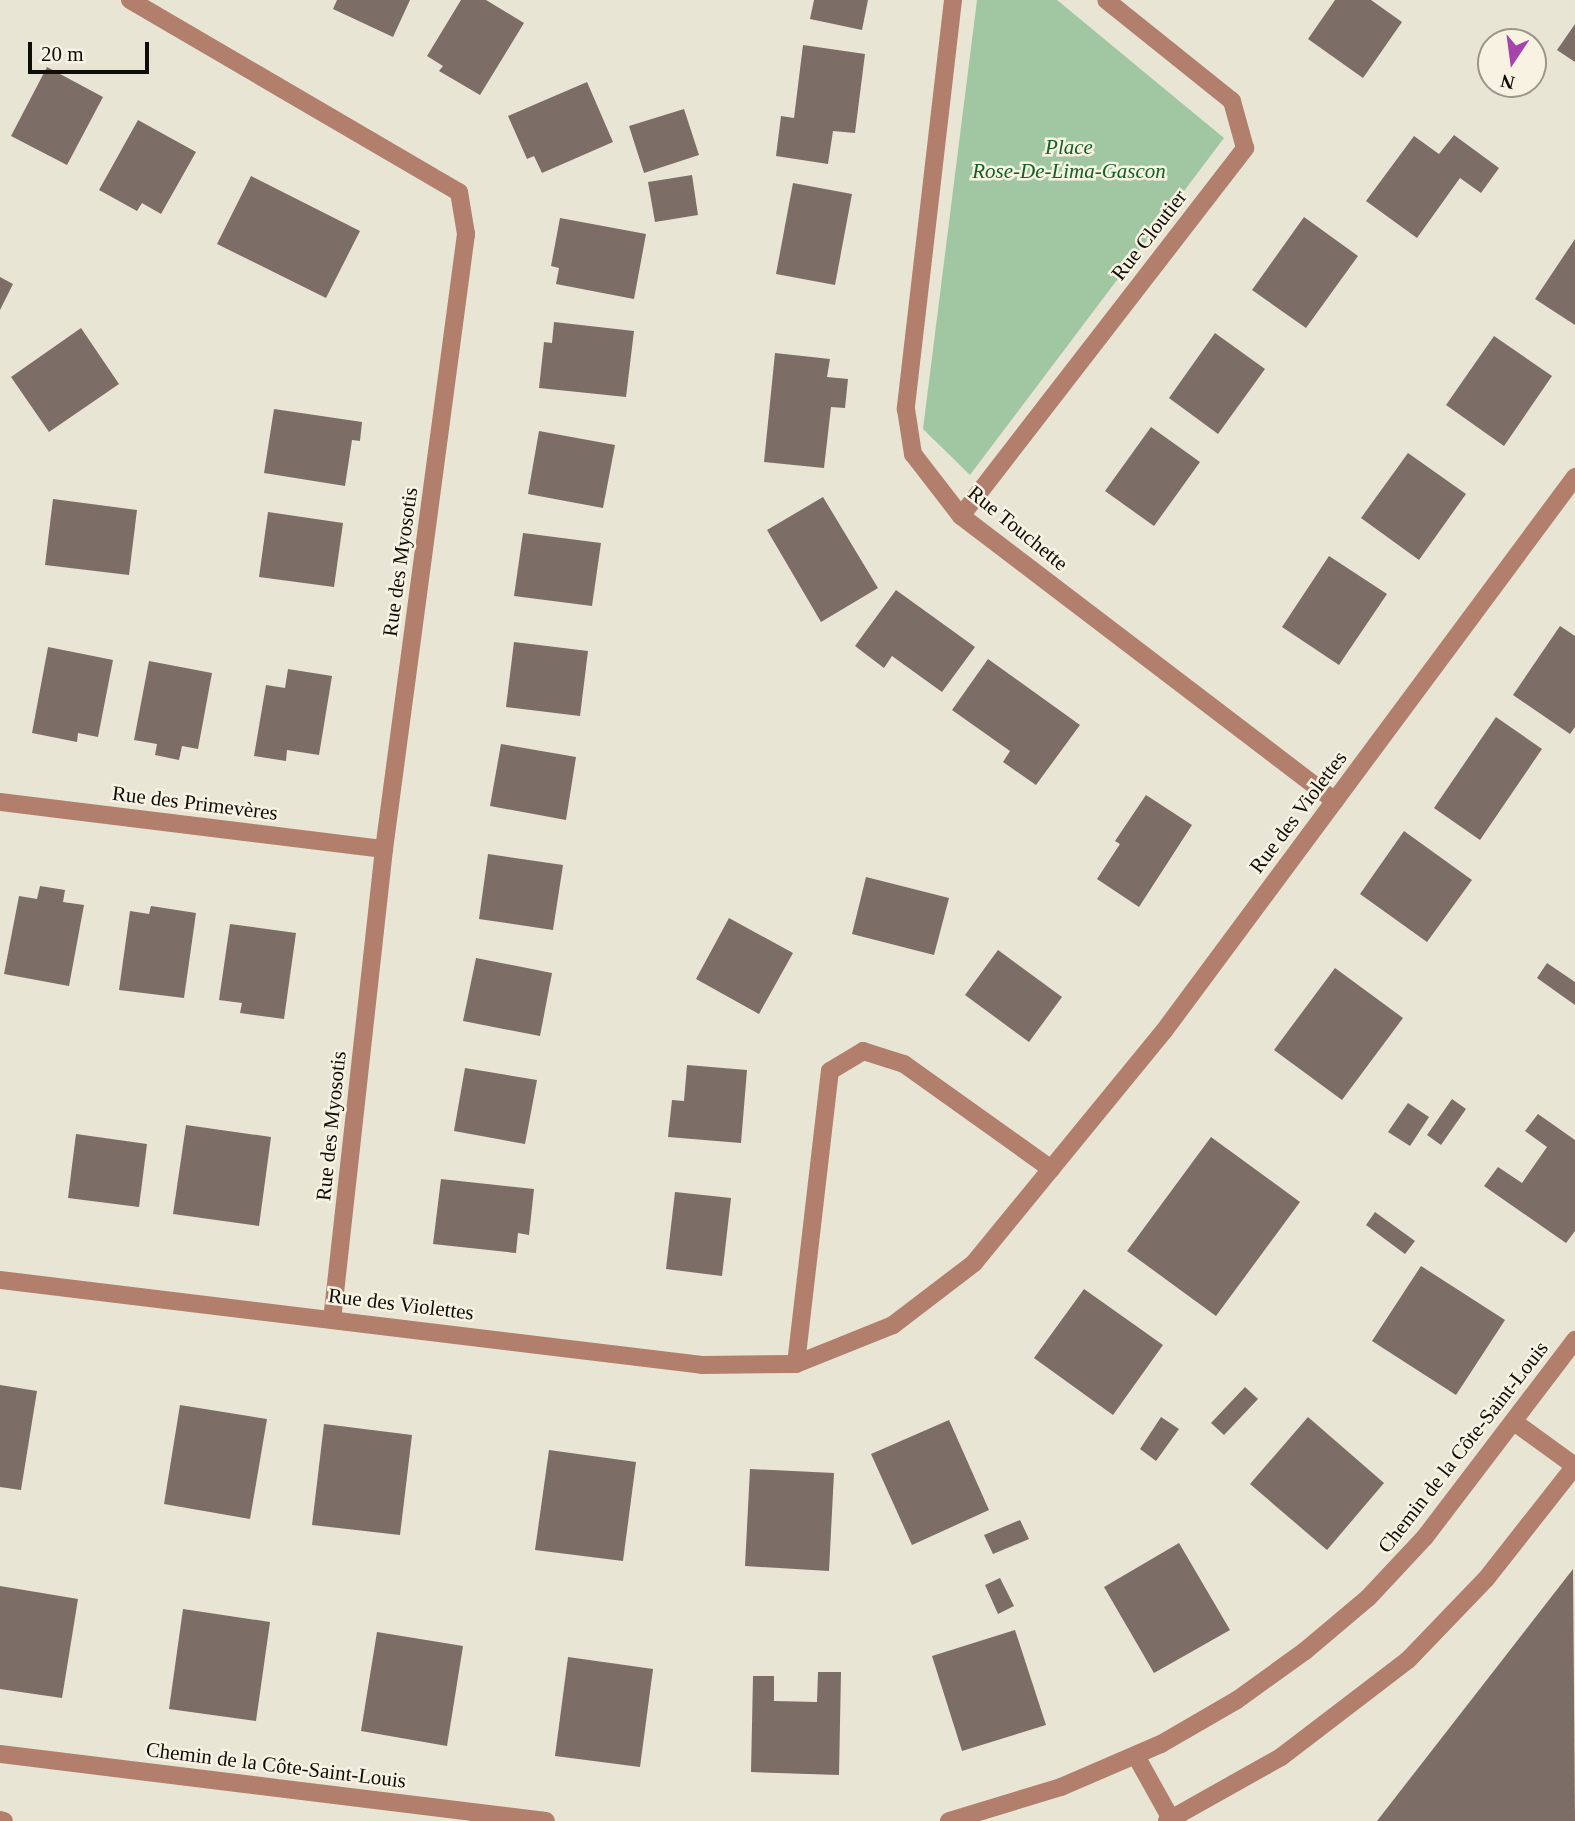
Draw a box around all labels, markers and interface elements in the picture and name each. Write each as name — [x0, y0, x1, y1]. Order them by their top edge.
scale bar — [32, 28, 152, 72]
north arrow — [1477, 28, 1547, 98]
text: 20 m — [41, 42, 84, 66]
text: N — [1499, 70, 1517, 94]
park label: Place Rose-De-Lima-Gascon — [972, 134, 1166, 184]
street label: Rue Cloutier — [1106, 185, 1192, 285]
street label: Rue Touchette — [963, 480, 1073, 576]
street label: Rue des Myosotis — [377, 486, 423, 638]
street label: Rue des Violettes — [1244, 746, 1352, 878]
street label: Rue des Primevères — [111, 780, 279, 826]
street label: Rue des Myosotis — [311, 1050, 351, 1202]
street label: Rue des Violettes — [327, 1283, 475, 1325]
street label: Chemin de la Côte-Saint-Louis — [1372, 1336, 1554, 1558]
street label: Chemin de la Côte-Saint-Louis — [145, 1737, 407, 1793]

